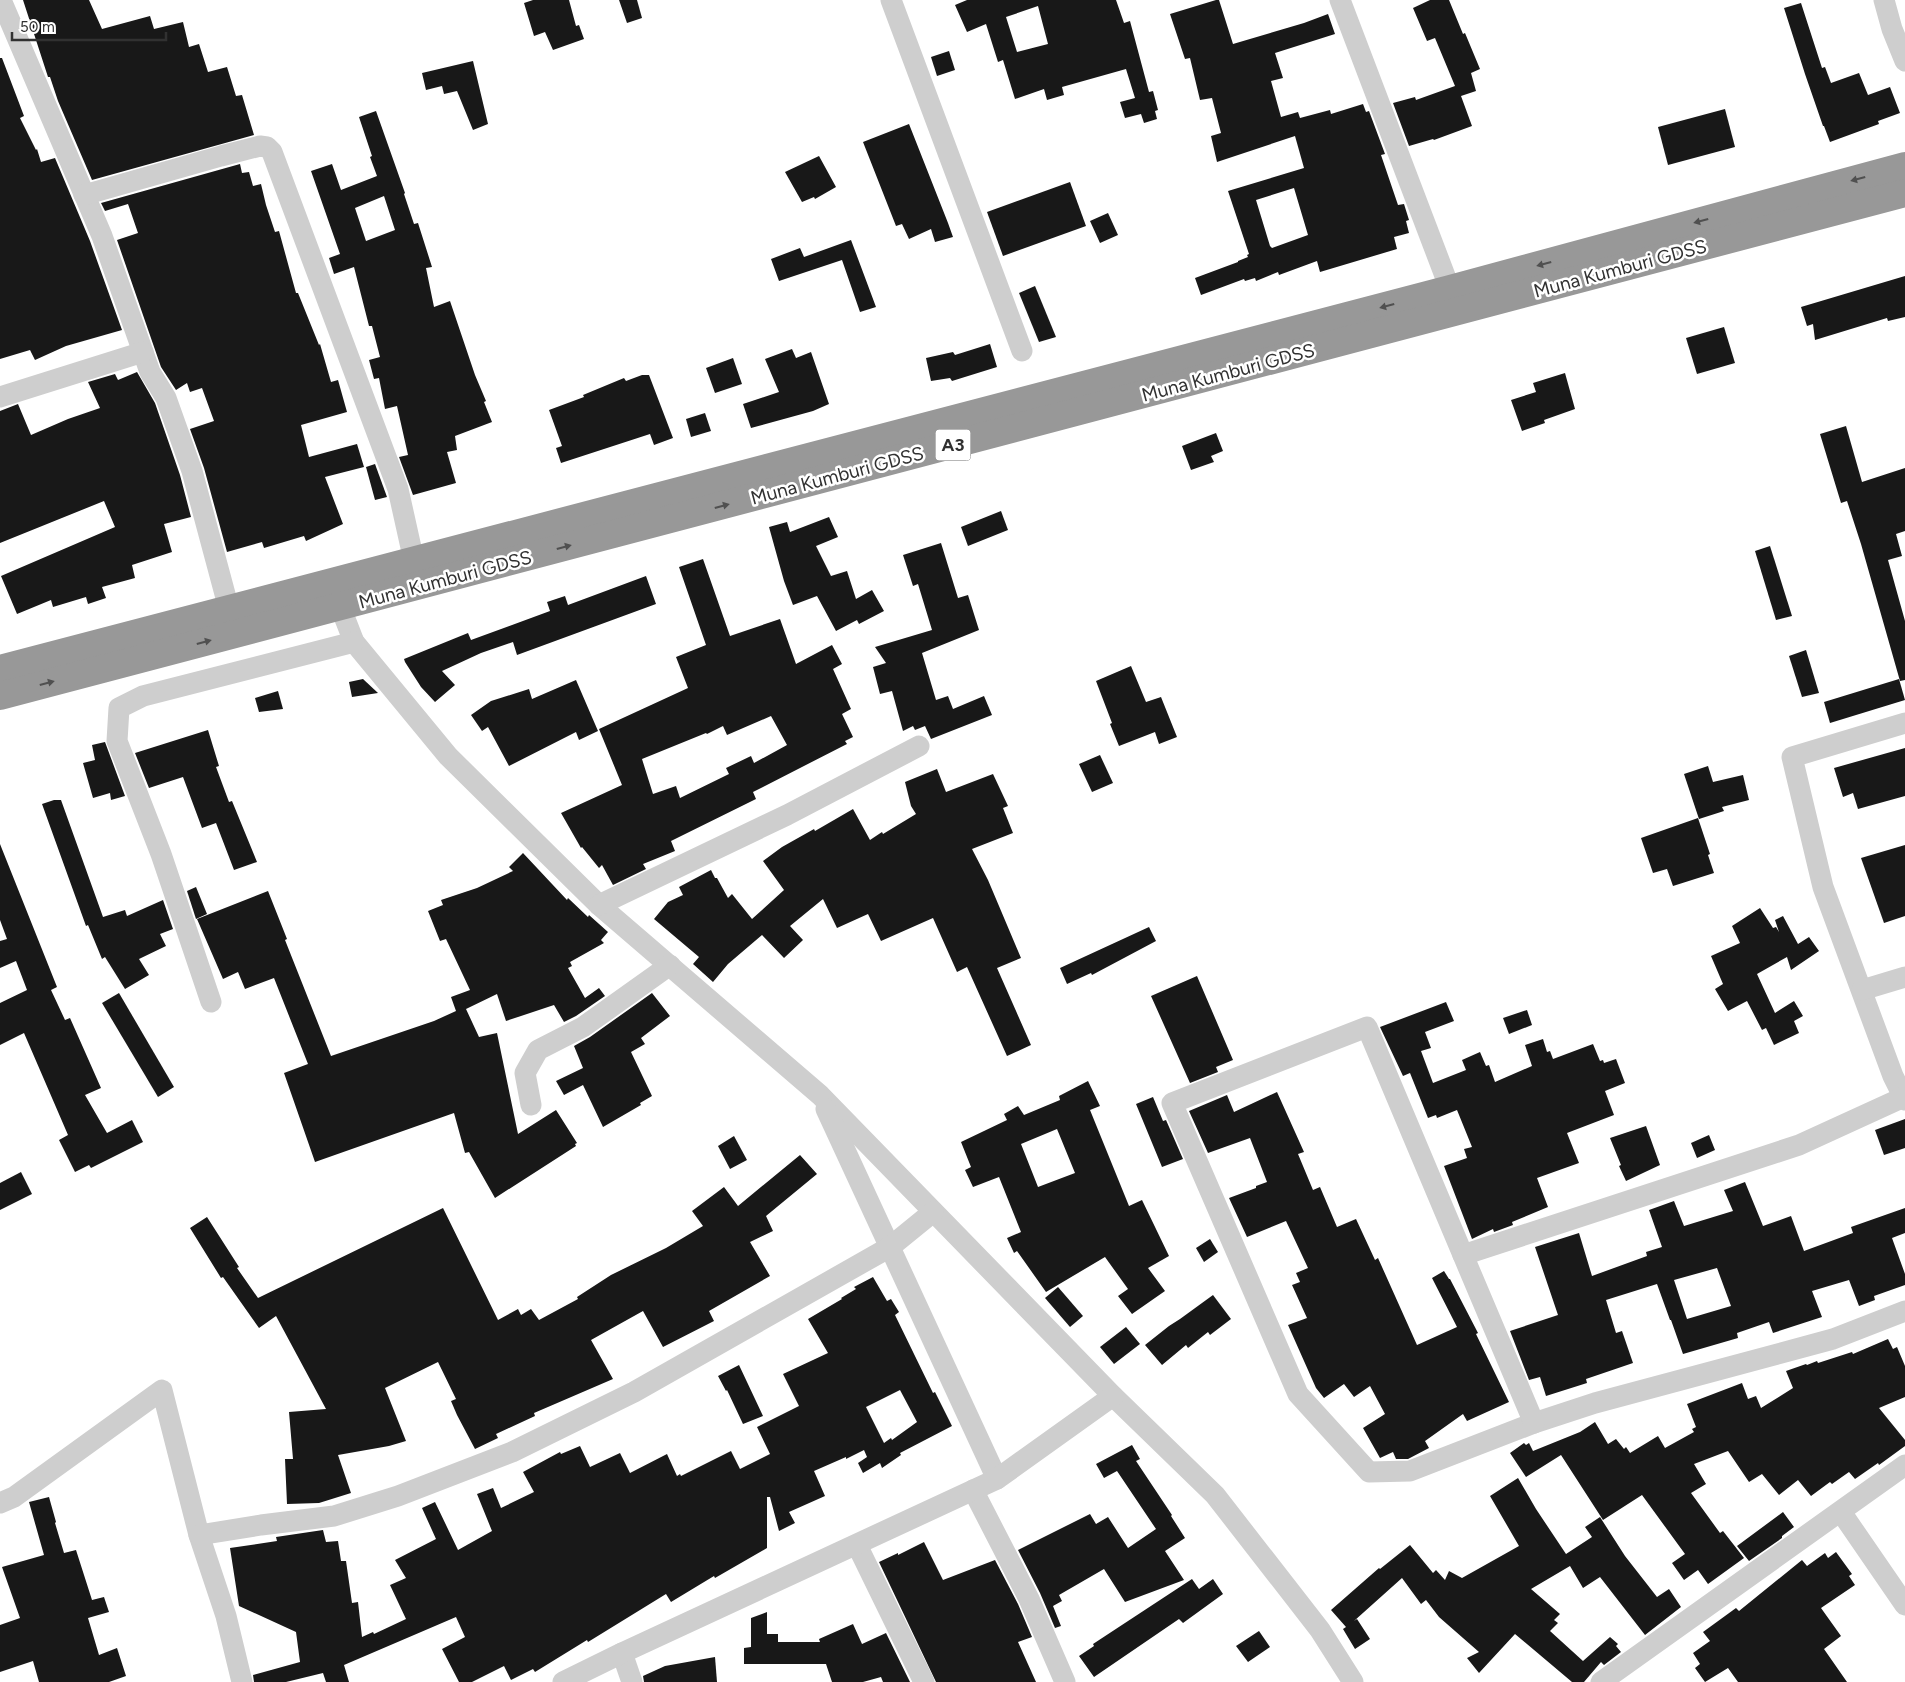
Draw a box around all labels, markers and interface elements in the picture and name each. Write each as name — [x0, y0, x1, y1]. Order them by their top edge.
scale bar — [12, 10, 166, 42]
text: 50 m — [20, 18, 55, 36]
one-way arrow — [1850, 175, 1865, 183]
one-way arrow — [1693, 218, 1708, 226]
street label: Muna Kumburi GDSS — [1531, 234, 1709, 303]
one-way arrow — [1537, 260, 1552, 268]
one-way arrow — [1380, 302, 1395, 310]
street label: Muna Kumburi GDSS — [1139, 338, 1317, 407]
road number: A3 — [936, 430, 970, 460]
street label: Muna Kumburi GDSS — [748, 441, 926, 510]
one-way arrow — [714, 501, 729, 509]
one-way arrow — [557, 543, 572, 551]
street label: Muna Kumburi GDSS — [356, 545, 534, 614]
one-way arrow — [197, 638, 212, 646]
one-way arrow — [40, 679, 55, 687]

